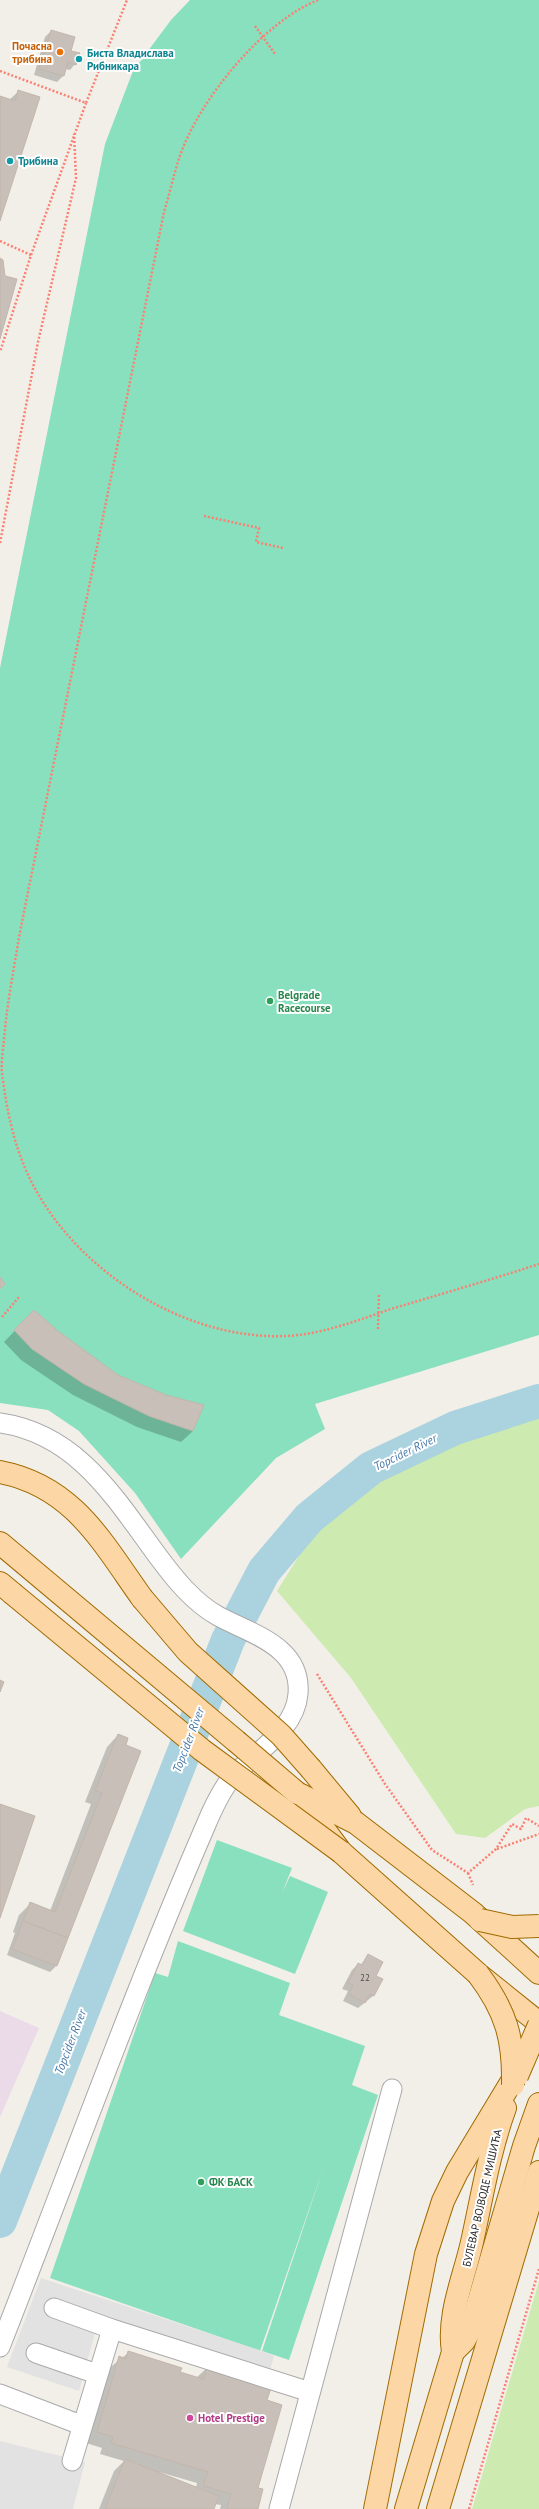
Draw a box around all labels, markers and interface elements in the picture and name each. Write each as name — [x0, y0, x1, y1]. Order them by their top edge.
place label: Почасна трибина — [12, 39, 52, 66]
place label: Биста Владислава Рибникара — [87, 46, 174, 73]
marker: Почасна трибина — [55, 47, 65, 57]
marker: Биста Владислава Рибникара — [74, 54, 84, 64]
place label: Трибина — [18, 154, 58, 168]
marker: Трибина — [5, 156, 15, 166]
place label: Belgrade Racecourse — [278, 988, 331, 1015]
marker: Belgrade Racecourse — [265, 996, 275, 1006]
water label: Topcider River — [371, 1430, 440, 1474]
water label: Topcider River — [169, 1704, 208, 1775]
house number: 22 — [360, 1972, 370, 1983]
water label: Topcider River — [51, 2006, 90, 2077]
street label: БУЛЕВАР ВОЈВОДЕ МИШИЋА — [459, 2127, 505, 2268]
place label: ФК БАСК — [209, 2175, 253, 2189]
marker: ФК БАСК — [196, 2177, 206, 2187]
place label: Hotel Prestige — [198, 2411, 265, 2425]
marker: Hotel Prestige — [185, 2413, 195, 2423]

